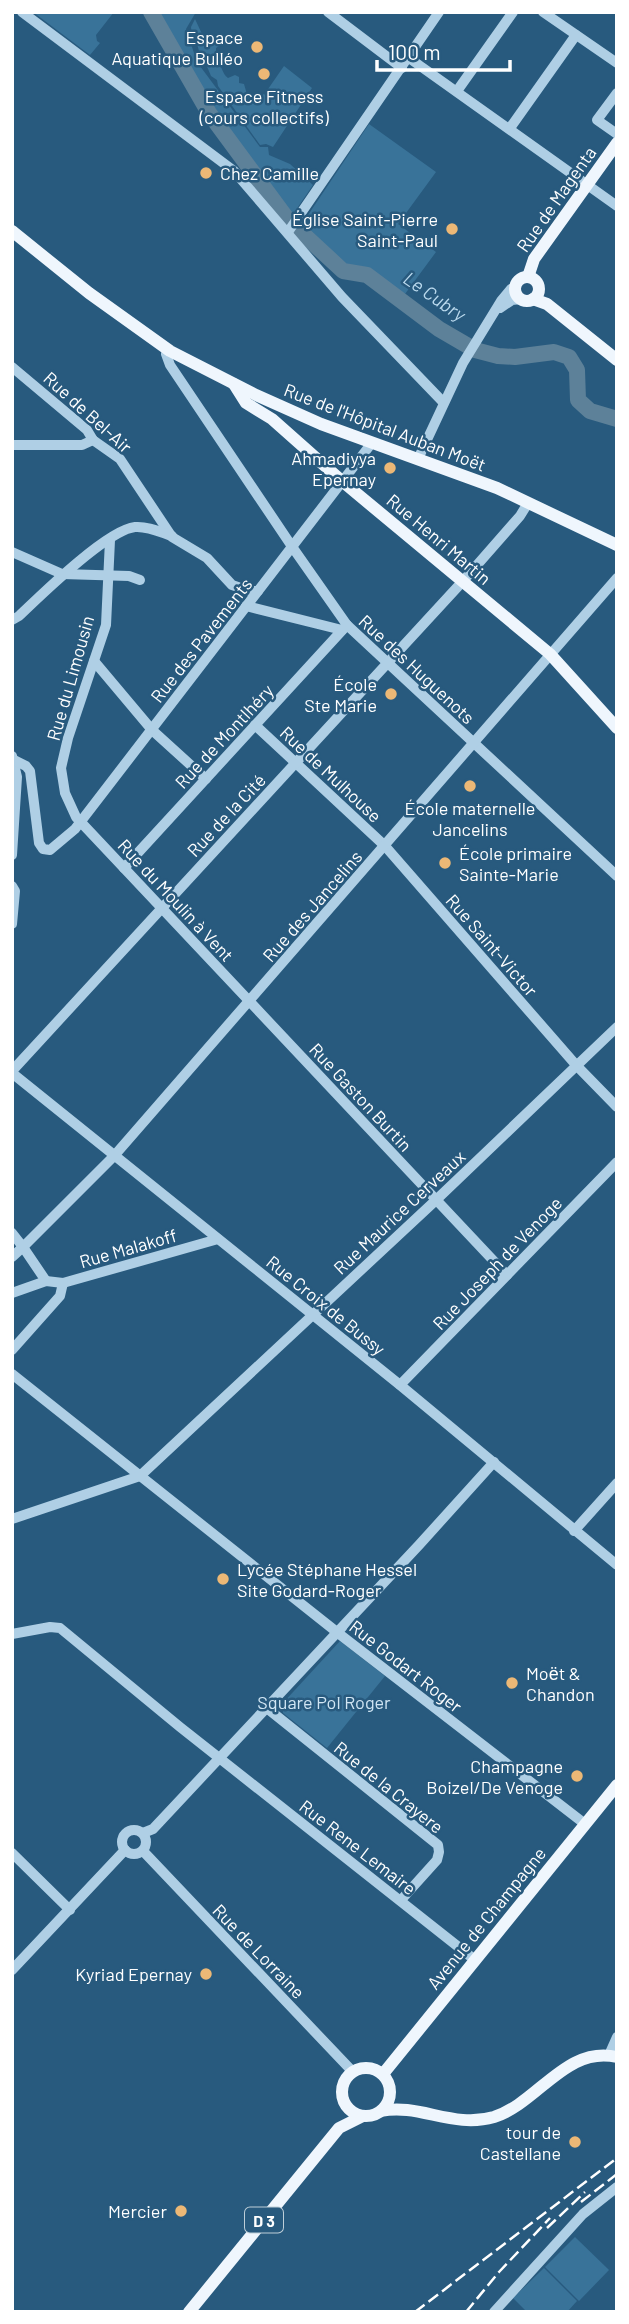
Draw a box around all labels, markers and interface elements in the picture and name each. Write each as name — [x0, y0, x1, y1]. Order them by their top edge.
place label: Espace Aquatique Bulléo — [111, 26, 243, 69]
scale bar — [377, 28, 510, 72]
marker: Espace Aquatique Bulléo — [249, 39, 265, 55]
text: 100 m — [388, 39, 441, 64]
marker: Espace Fitness (cours collectifs) — [256, 66, 272, 82]
place label: Espace Fitness (cours collectifs) — [198, 85, 329, 128]
street label: Rue de Magenta — [512, 142, 600, 256]
place label: Chez Camille — [220, 162, 319, 184]
marker: Chez Camille — [198, 165, 214, 181]
place label: Église Saint-Pierre Saint-Paul — [292, 208, 438, 251]
marker: Église Saint-Pierre Saint-Paul — [444, 221, 460, 237]
water label: Le Cubry — [399, 266, 471, 326]
street label: Rue de Bel-Air — [39, 367, 137, 458]
street label: Rue de l'Hôpital Auban Moët — [281, 378, 489, 476]
place label: Ahmadiyya Epernay — [291, 447, 376, 490]
marker: Ahmadiyya Epernay — [382, 460, 398, 476]
street label: Rue Henri Martin — [382, 489, 496, 589]
street label: Rue des Pavements — [145, 573, 257, 707]
street label: Rue des Huguenots — [355, 610, 479, 728]
street label: Rue du Limousin — [42, 613, 98, 743]
place label: École Ste Marie — [304, 673, 377, 716]
street label: Rue de Montlhéry — [170, 679, 278, 793]
marker: École Ste Marie — [383, 686, 399, 702]
street label: Rue de Mulhouse — [276, 721, 386, 827]
street label: Rue de la Cité — [182, 769, 270, 861]
marker: École maternelle Jancelins — [462, 778, 478, 794]
place label: École maternelle Jancelins — [405, 797, 535, 840]
street label: Rue du Moulin à Vent — [114, 834, 238, 966]
place label: École primaire Sainte-Marie — [459, 842, 572, 885]
street label: Rue des Jancelins — [258, 846, 366, 966]
marker: École primaire Sainte-Marie — [437, 855, 453, 871]
street label: Rue Saint-Victor — [442, 889, 543, 1001]
street label: Rue Gaston Burtin — [305, 1038, 417, 1156]
street label: Rue Maurice Cerveaux — [329, 1145, 470, 1279]
street label: Rue Joseph de Venoge — [428, 1192, 566, 1334]
street label: Rue Malakoff — [77, 1224, 179, 1272]
street label: Rue Croix de Bussy — [262, 1250, 390, 1360]
place label: Lycée Stéphane Hessel Site Godard-Roger — [237, 1558, 417, 1601]
marker: Lycée Stéphane Hessel Site Godard-Roger — [215, 1571, 231, 1587]
street label: Rue Godart Roger — [345, 1615, 467, 1717]
place label: Moёt & Chandon — [526, 1662, 595, 1705]
marker: Moёt & Chandon — [504, 1675, 520, 1691]
park label: Square Pol Roger — [257, 1691, 391, 1713]
street label: Rue de la Crayere — [330, 1736, 448, 1838]
place label: Champagne Boizel/De Venoge — [426, 1755, 563, 1798]
marker: Champagne Boizel/De Venoge — [569, 1768, 585, 1784]
street label: Rue Rene Lemaire — [295, 1795, 421, 1899]
street label: Avenue de Champagne — [422, 1843, 550, 1993]
street label: Rue de Lorraine — [208, 1899, 310, 2003]
place label: Kyriad Epernay — [75, 1963, 192, 1985]
marker: Kyriad Epernay — [198, 1966, 214, 1982]
place label: tour de Castellane — [480, 2121, 561, 2164]
marker: tour de Castellane — [567, 2134, 583, 2150]
place label: Mercier — [108, 2200, 167, 2222]
marker: Mercier — [173, 2203, 189, 2219]
road number: D 3 — [245, 2208, 283, 2232]

